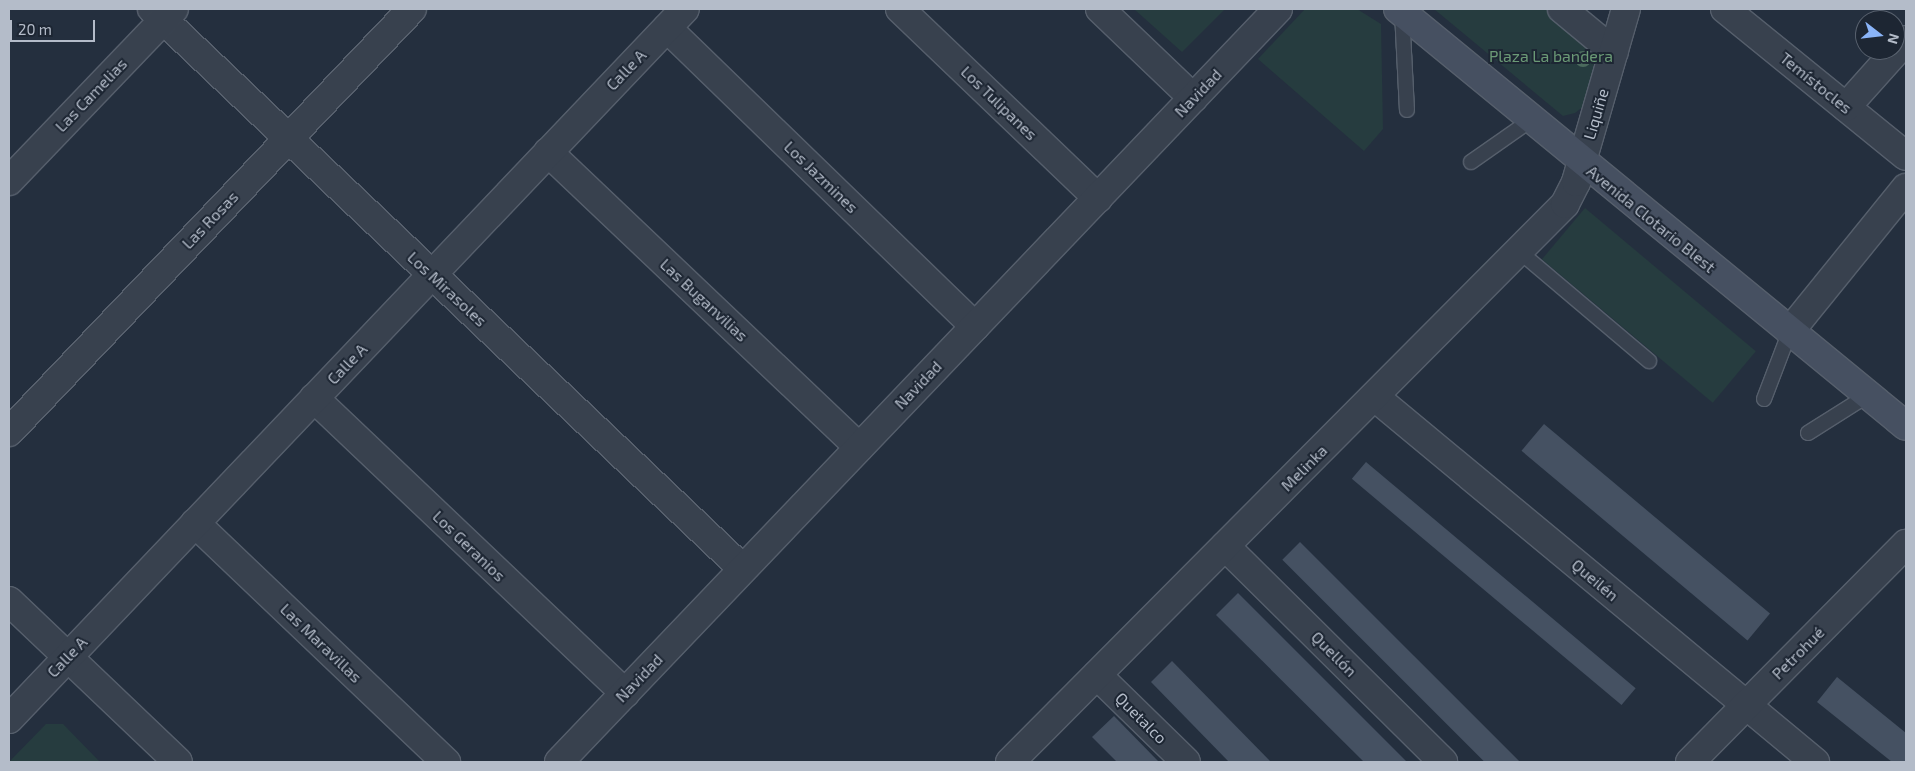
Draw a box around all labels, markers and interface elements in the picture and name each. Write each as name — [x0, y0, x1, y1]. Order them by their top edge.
scale bar — [12, 10, 98, 42]
north arrow — [1855, 10, 1905, 60]
text: 20 m — [18, 20, 52, 38]
text: N — [1884, 32, 1904, 46]
street label: Calle A — [602, 46, 650, 94]
park label: Plaza La bandera — [1489, 46, 1613, 66]
street label: Temístocles — [1776, 48, 1856, 118]
street label: Las Camelias — [51, 54, 131, 136]
street label: Los Tulipanes — [957, 62, 1041, 144]
street label: Navidad — [1170, 65, 1226, 121]
street label: Liquiñe — [1580, 86, 1612, 142]
street label: Los Jazmines — [780, 137, 862, 217]
street label: Avenida Clotario Blest — [1583, 161, 1719, 277]
street label: Las Rosas — [178, 187, 242, 253]
street label: Los Mirasoles — [404, 248, 490, 330]
street label: Las Buganvilias — [656, 255, 752, 345]
street label: Calle A — [323, 340, 371, 388]
street label: Navidad — [890, 357, 946, 413]
street label: Melinka — [1277, 441, 1331, 495]
street label: Los Geranios — [429, 507, 509, 585]
street label: Queilén — [1568, 555, 1622, 605]
street label: Las Maravillas — [276, 599, 366, 687]
street label: Petrohué — [1768, 623, 1828, 683]
street label: Quellón — [1307, 627, 1361, 681]
street label: Calle A — [43, 633, 91, 681]
street label: Navidad — [611, 650, 667, 706]
street label: Quetalco — [1111, 688, 1171, 748]

